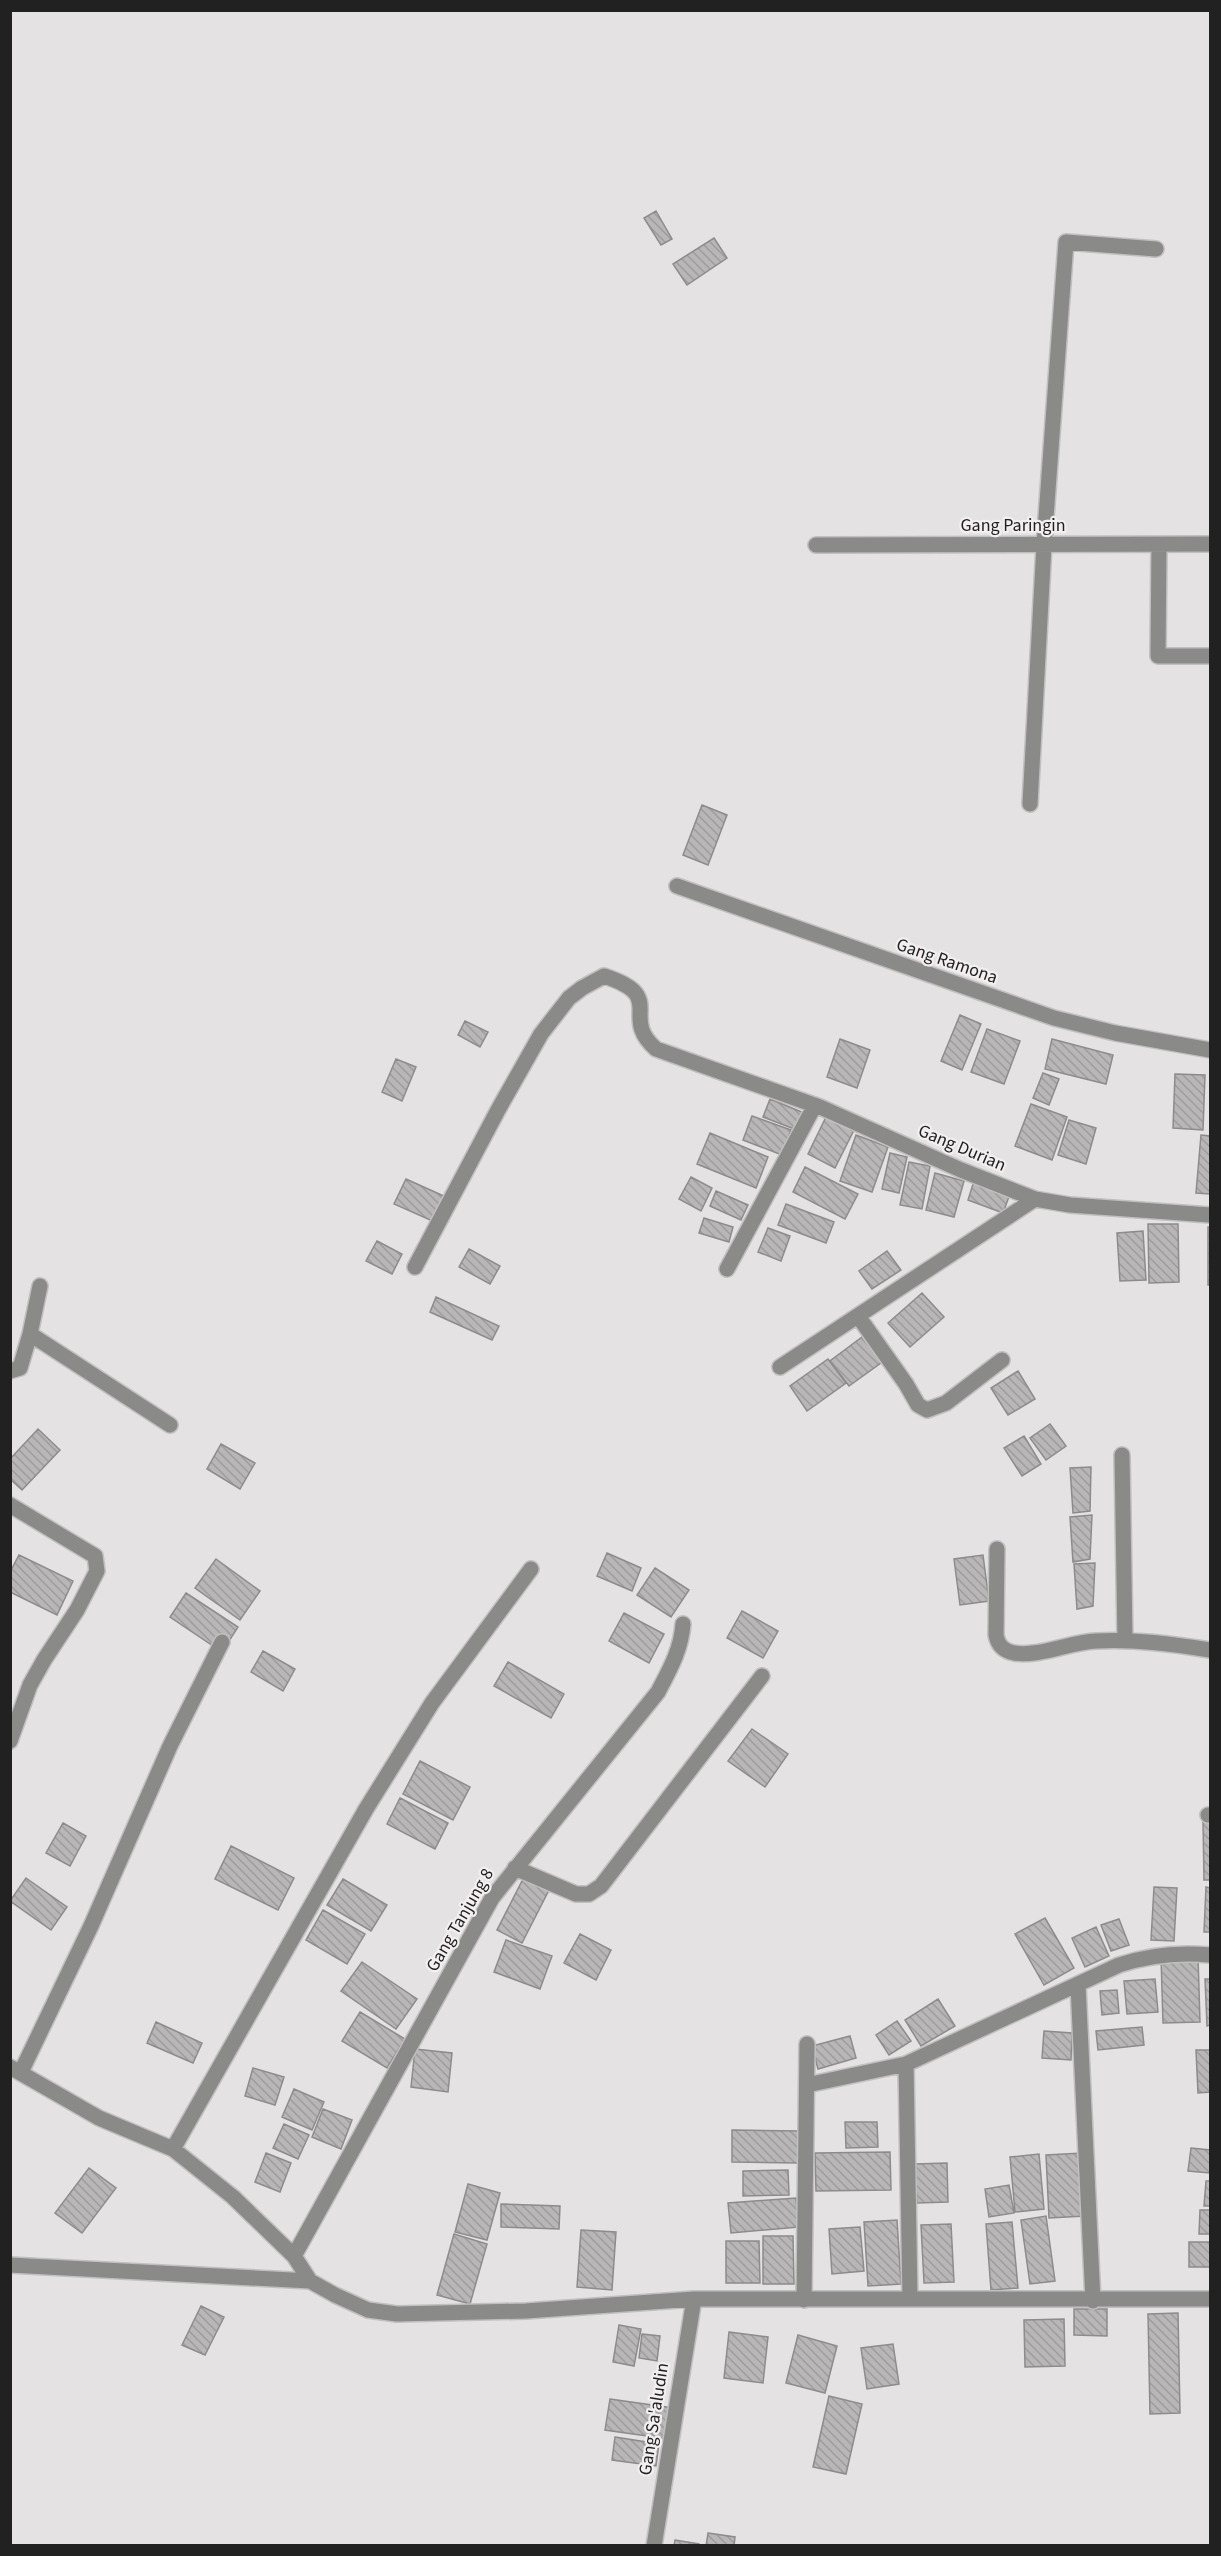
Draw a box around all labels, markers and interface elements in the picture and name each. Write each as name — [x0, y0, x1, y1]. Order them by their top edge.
street label: Gang Paringin — [960, 513, 1066, 538]
street label: Gang Ramona — [893, 932, 1001, 990]
street label: Gang Durian — [914, 1118, 1010, 1178]
street label: Gang Tanjung 8 — [420, 1864, 500, 1976]
street label: Gang Sa'aludin — [633, 2361, 675, 2477]

